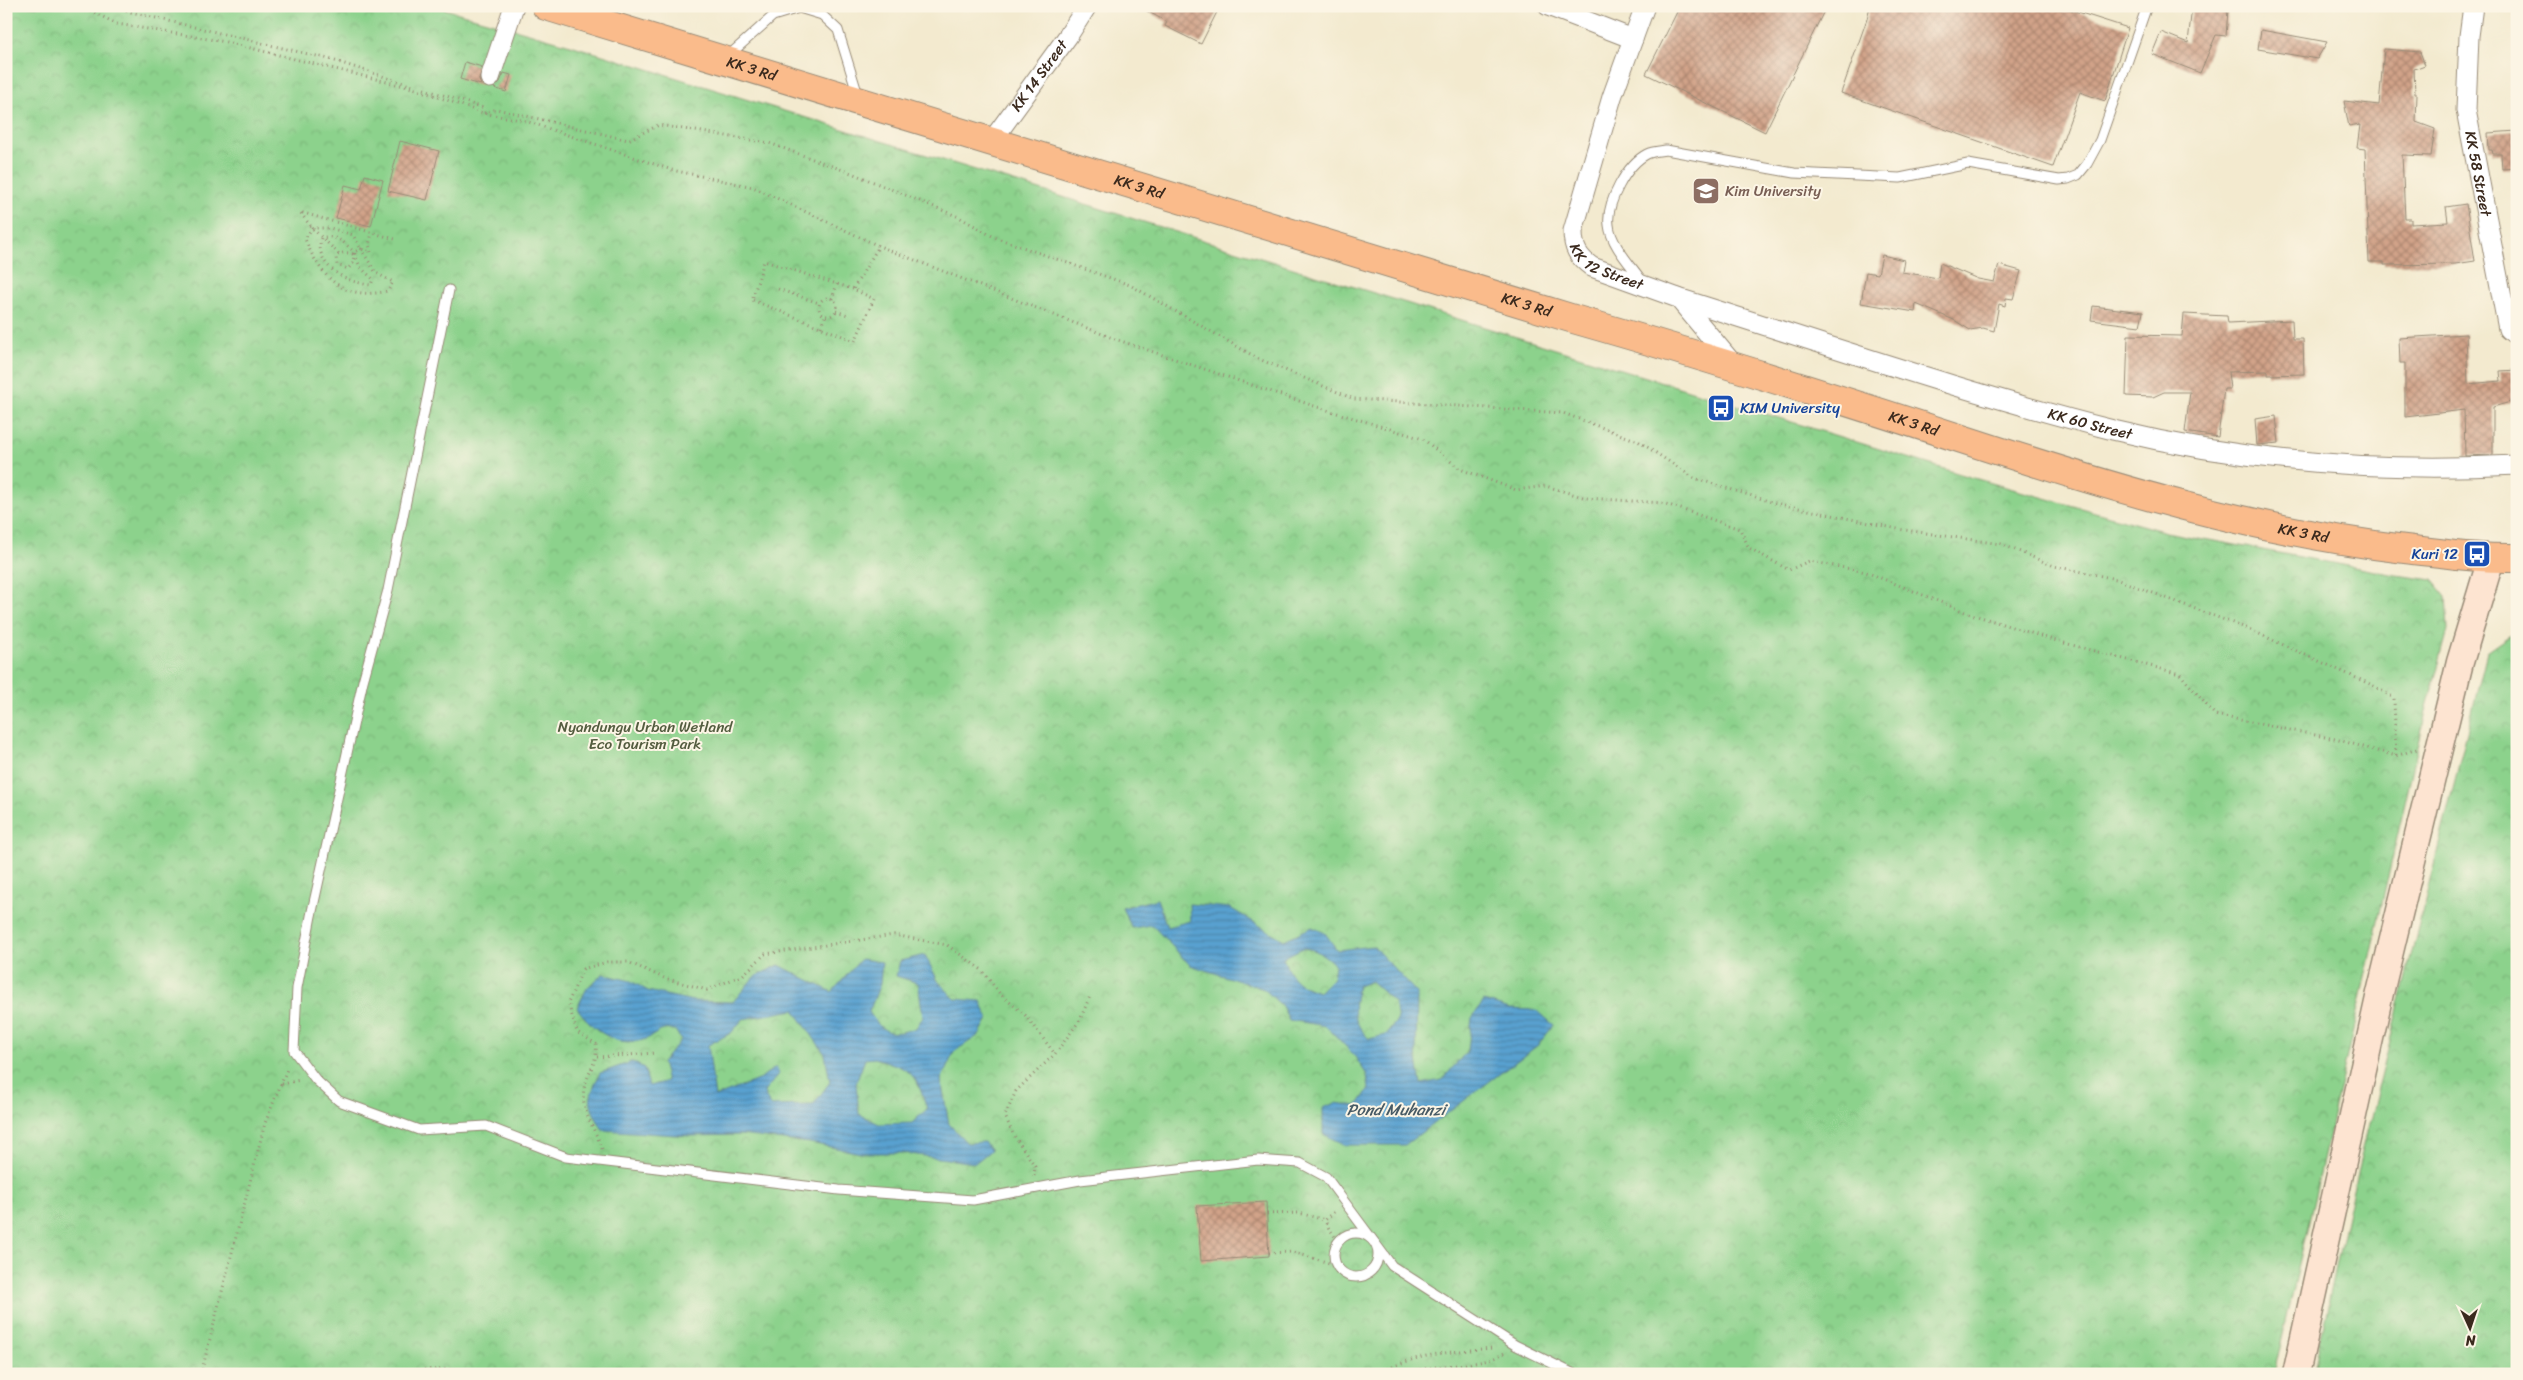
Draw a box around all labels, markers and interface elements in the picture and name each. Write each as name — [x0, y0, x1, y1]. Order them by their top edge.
street label: KK 14 Street — [1004, 33, 1075, 117]
street label: KK 3 Rd — [723, 49, 781, 89]
street label: KK 58 Street — [2457, 129, 2499, 219]
street label: KK 3 Rd — [1111, 167, 1168, 207]
school or university icon: Kim University — [1691, 176, 1721, 206]
place label: Kim University — [1725, 178, 1821, 204]
street label: KK 12 Street — [1562, 239, 1648, 298]
street label: KK 3 Rd — [1498, 285, 1556, 325]
bus stop icon: KIM University — [1706, 393, 1736, 423]
place label: KIM University — [1740, 395, 1840, 421]
street label: KK 60 Street — [2045, 400, 2136, 447]
street label: KK 3 Rd — [1885, 403, 1943, 444]
street label: KK 3 Rd — [2276, 515, 2332, 551]
bus stop icon: Kuri 12 — [2462, 539, 2492, 569]
place label: Kuri 12 — [2412, 541, 2458, 567]
park label: Nyandungu Urban Wetland Eco Tourism Park — [558, 714, 733, 757]
water label: Pond Muhanzi — [1347, 1095, 1449, 1124]
north arrow — [2446, 1302, 2496, 1352]
text: N — [2465, 1328, 2477, 1353]

